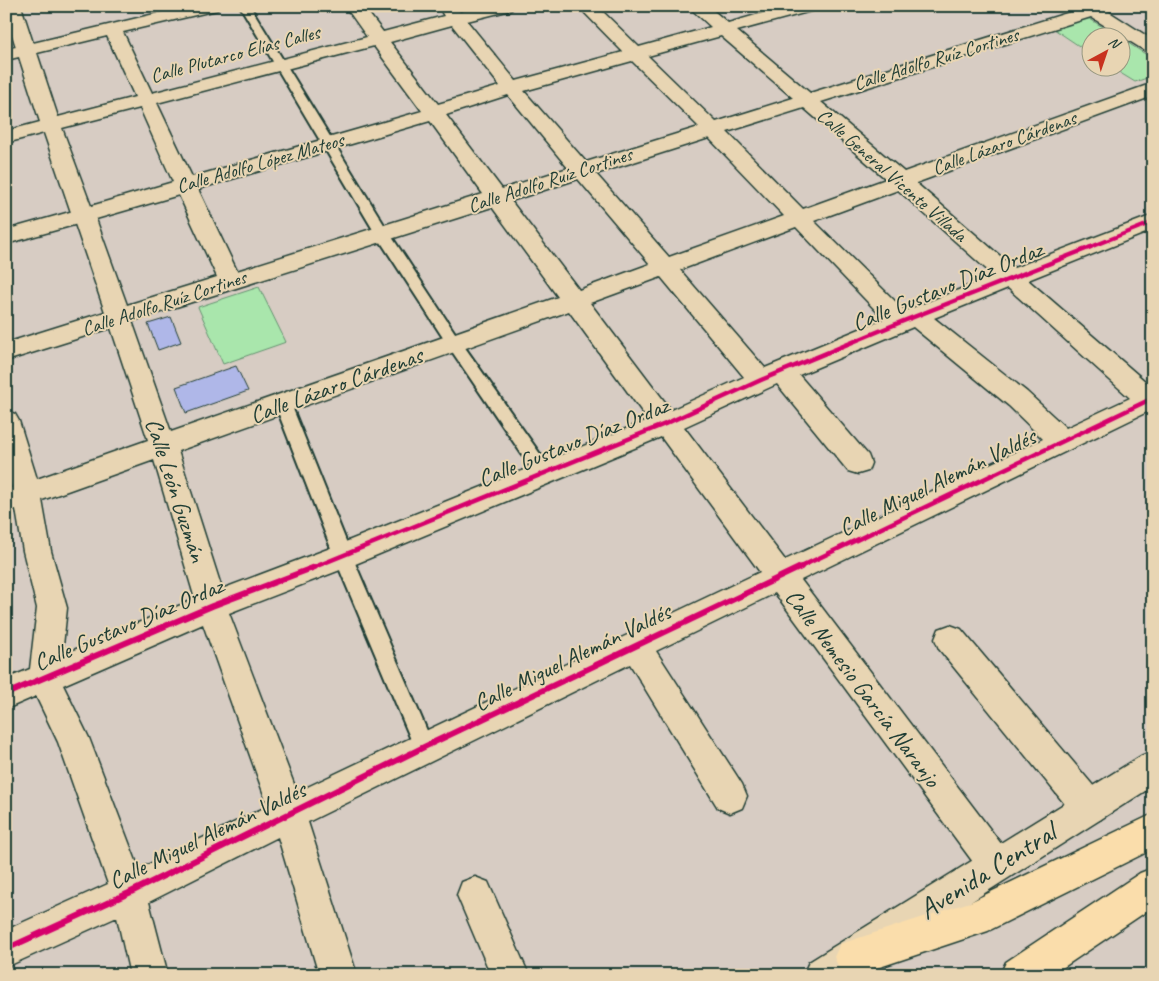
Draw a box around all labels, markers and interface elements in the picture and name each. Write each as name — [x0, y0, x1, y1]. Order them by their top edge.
street label: Calle Plutarco Elías Calles — [148, 19, 324, 89]
street label: Calle Adolfo Ruíz Cortines — [850, 21, 1024, 96]
north arrow — [1082, 28, 1132, 78]
text: N — [1105, 33, 1125, 53]
street label: Calle General Vicente Villada — [812, 103, 974, 248]
street label: Calle Lázaro Cárdenas — [929, 105, 1081, 181]
street label: Calle Adolfo López Mateos — [174, 127, 348, 199]
street label: Calle Adolfo Ruíz Cortines — [465, 141, 637, 218]
street label: Calle Gustavo Díaz Ordaz — [847, 233, 1049, 338]
street label: Calle Adolfo Ruíz Cortines — [79, 264, 251, 341]
street label: Calle Lázaro Cárdenas — [246, 339, 429, 430]
street label: Calle Gustavo Díaz Ordaz — [473, 389, 675, 494]
street label: Calle León Guzmán — [139, 414, 214, 567]
street label: Calle Miguel Alemán Valdés — [834, 420, 1043, 543]
street label: Calle Gustavo Díaz Ordaz — [29, 570, 229, 677]
street label: Calle Nemesio García Naranjo — [779, 583, 948, 794]
street label: Calle Miguel Alemán Valdés — [469, 595, 678, 718]
street label: Calle Miguel Alemán Valdés — [104, 773, 313, 896]
street label: Avenida Central — [911, 812, 1067, 928]

